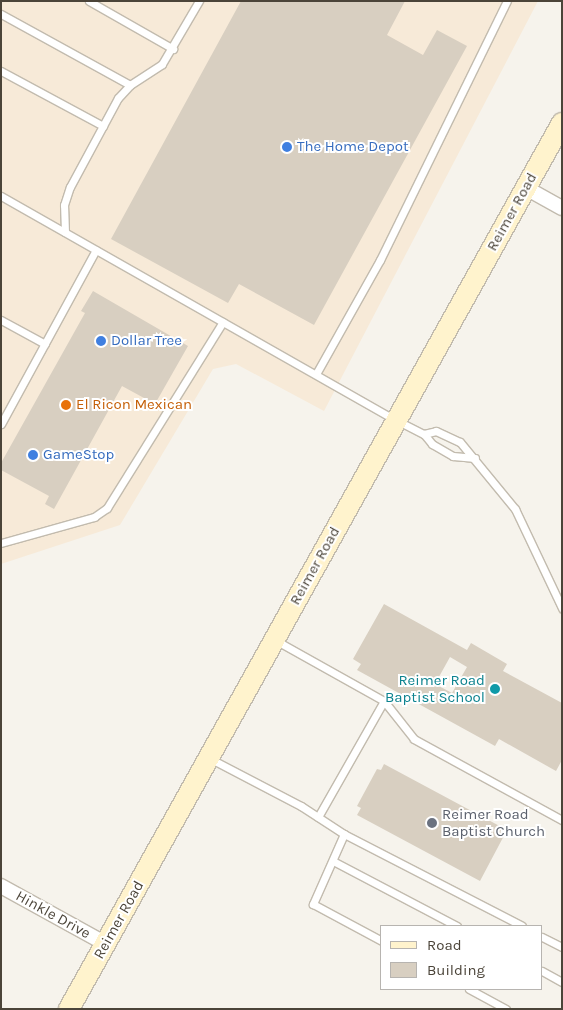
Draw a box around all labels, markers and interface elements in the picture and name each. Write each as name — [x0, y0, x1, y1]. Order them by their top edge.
place label: The Home Depot — [297, 138, 409, 156]
marker: The Home Depot — [281, 141, 293, 153]
street label: Reimer Road — [483, 170, 541, 254]
place label: Dollar Tree — [111, 332, 182, 350]
marker: Dollar Tree — [95, 335, 107, 347]
place label: El Ricon Mexican — [76, 396, 192, 414]
marker: El Ricon Mexican — [60, 399, 72, 411]
place label: GameStop — [43, 446, 114, 464]
marker: GameStop — [27, 449, 39, 461]
street label: Reimer Road — [286, 524, 344, 608]
place label: Reimer Road Baptist School — [385, 671, 485, 706]
marker: Reimer Road Baptist School — [489, 683, 501, 695]
place label: Reimer Road Baptist Church — [442, 805, 545, 840]
marker: Reimer Road Baptist Church — [426, 817, 438, 829]
street label: Reimer Road — [90, 878, 148, 962]
street label: Hinkle Drive — [13, 887, 93, 943]
legend — [380, 925, 543, 990]
text: Road — [427, 936, 462, 954]
text: Building — [427, 961, 485, 979]

